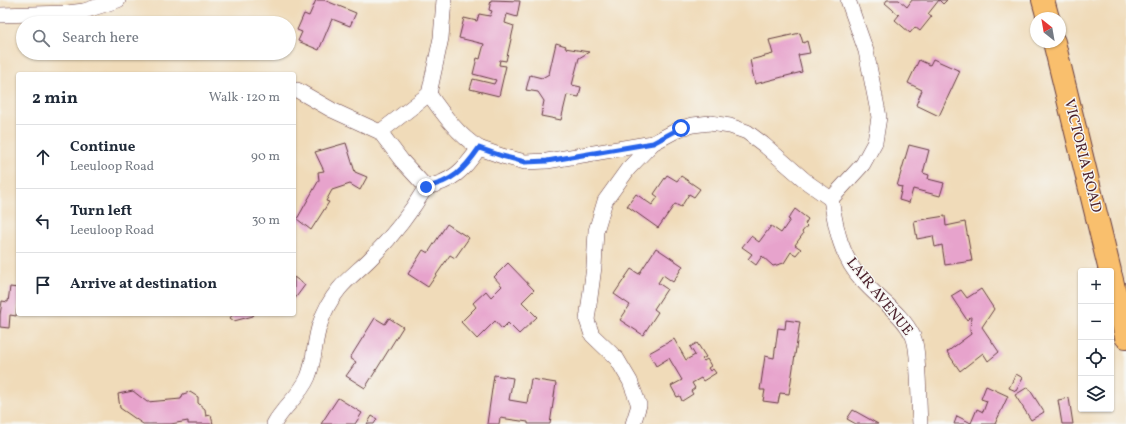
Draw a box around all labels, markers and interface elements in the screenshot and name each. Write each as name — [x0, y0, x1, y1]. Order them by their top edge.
north arrow — [1030, 12, 1066, 48]
search box — [16, 16, 296, 60]
icon: search — [30, 27, 52, 49]
text: Search here — [62, 28, 139, 49]
text: 2 min — [32, 87, 78, 110]
text: Walk · 120 m — [209, 89, 280, 107]
street label: VICTORIA ROAD — [1058, 97, 1106, 215]
route start — [672, 119, 690, 137]
text: Continue — [70, 137, 135, 158]
icon: ahead — [32, 146, 54, 168]
text: 90 m — [251, 148, 280, 166]
text: Leeuloop Road — [70, 158, 154, 176]
route end — [417, 178, 435, 196]
text: Turn left — [70, 201, 132, 222]
icon: left — [32, 210, 54, 232]
text: 30 m — [252, 212, 280, 230]
text: Leeuloop Road — [70, 222, 154, 240]
street label: LAIR AVENUE — [841, 253, 917, 341]
map controls — [1078, 268, 1114, 412]
button: + — [1078, 268, 1114, 304]
icon: arrive — [32, 274, 54, 296]
text: Arrive at destination — [70, 274, 217, 295]
button: − — [1078, 304, 1114, 340]
button: locate — [1078, 340, 1114, 376]
button: layers — [1078, 376, 1114, 412]

